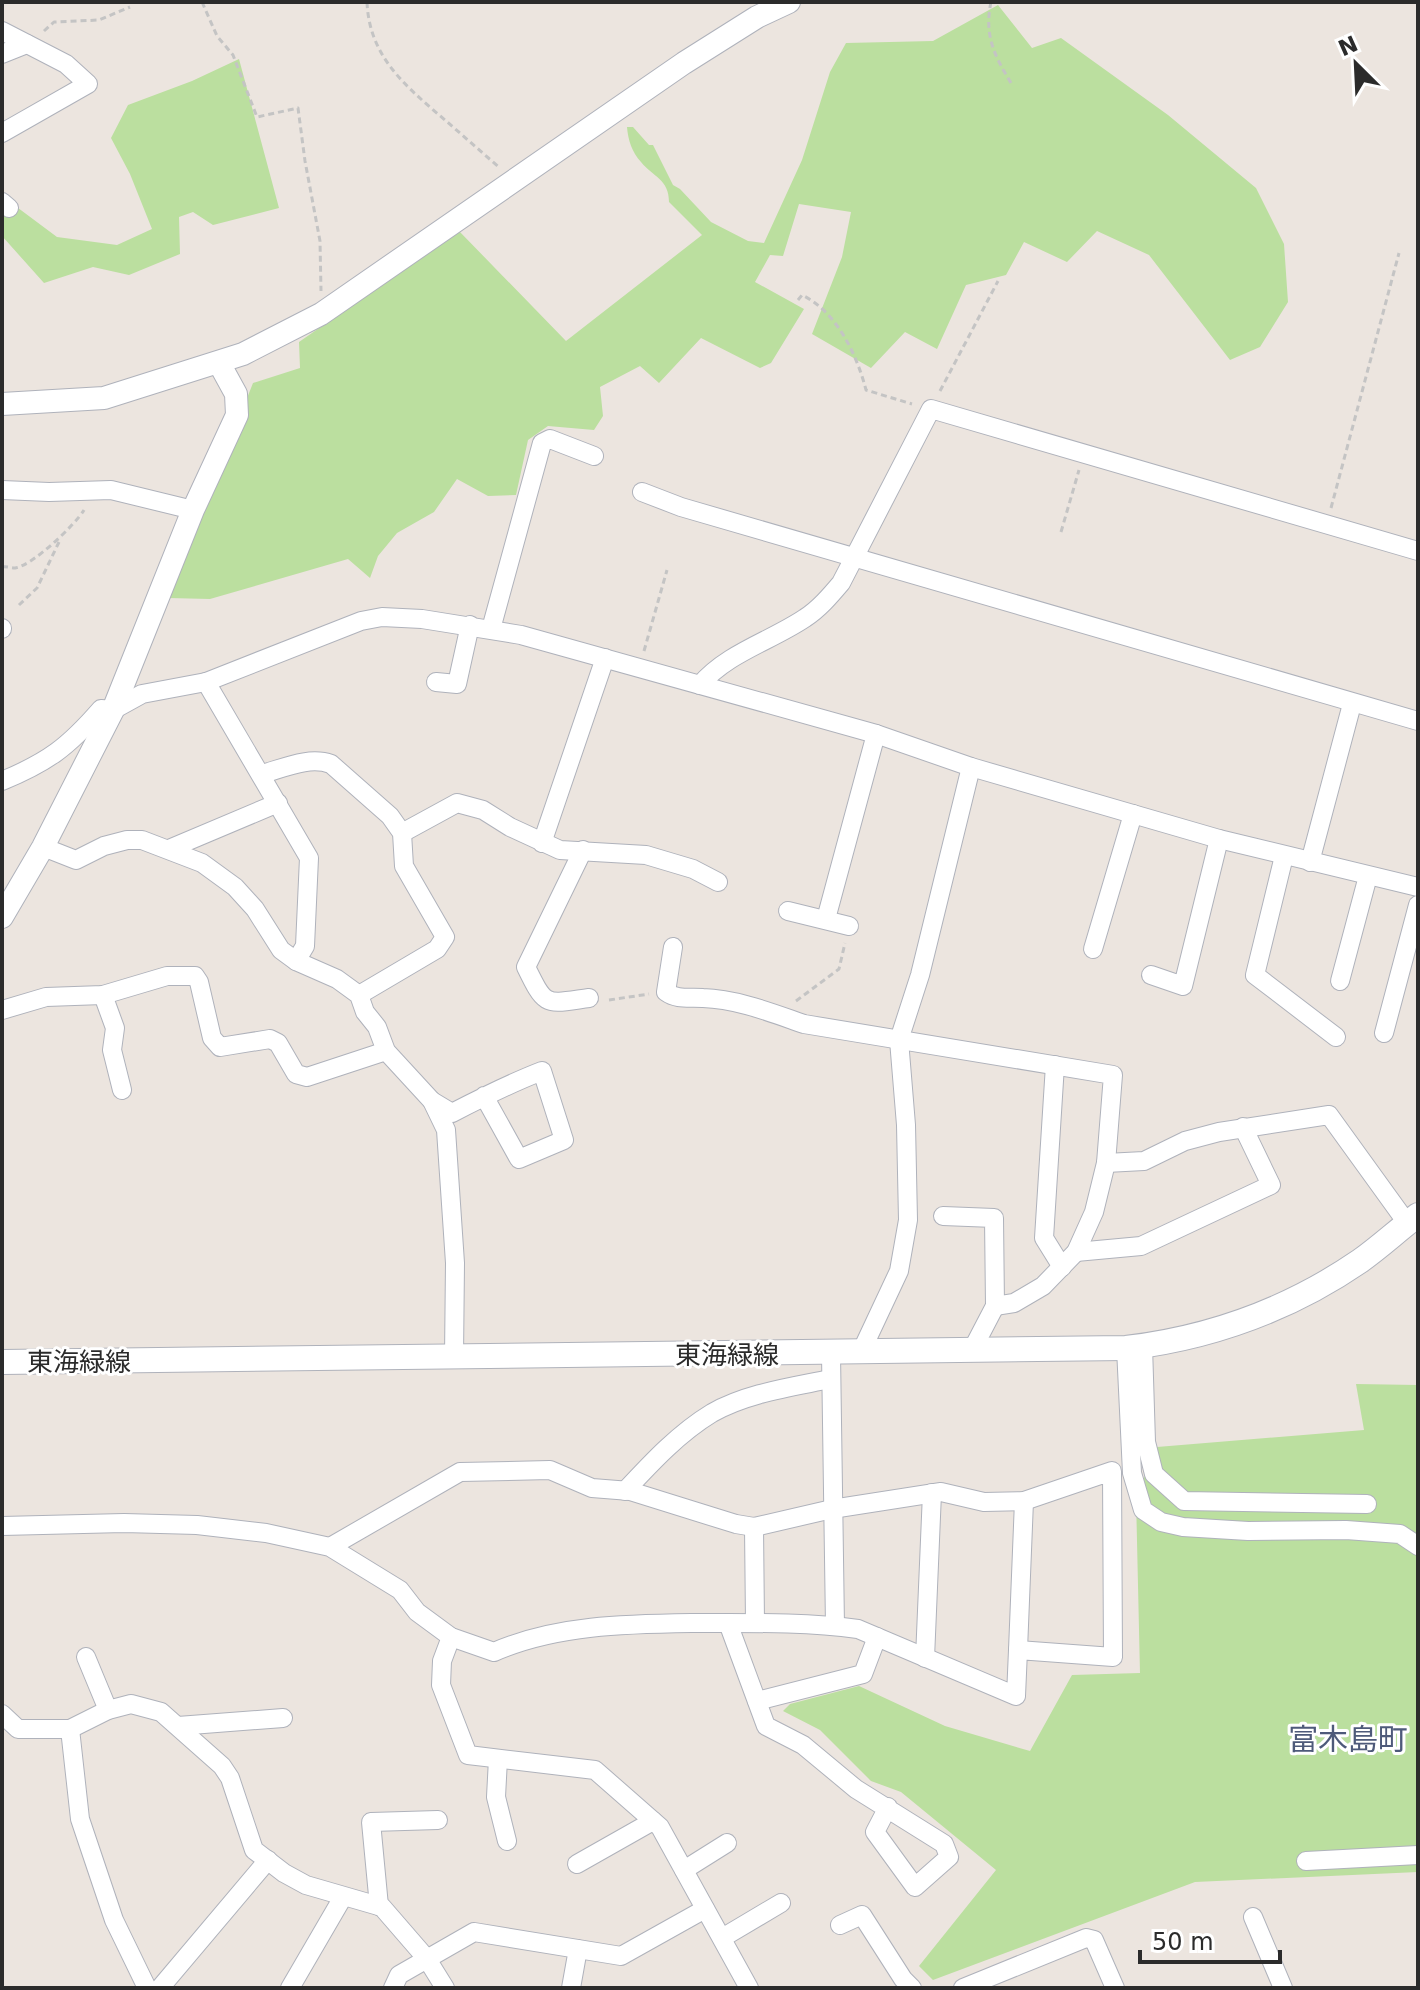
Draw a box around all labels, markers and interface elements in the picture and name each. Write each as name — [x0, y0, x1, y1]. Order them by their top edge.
north arrow — [1316, 24, 1396, 104]
text: N — [1335, 31, 1362, 61]
street label: 東海緑線 — [675, 1340, 779, 1370]
street label: 東海緑線 — [27, 1347, 131, 1377]
district label: 富木島町 — [1288, 1722, 1408, 1757]
scale bar — [1140, 1914, 1280, 1964]
text: 50 m — [1152, 1928, 1214, 1956]

